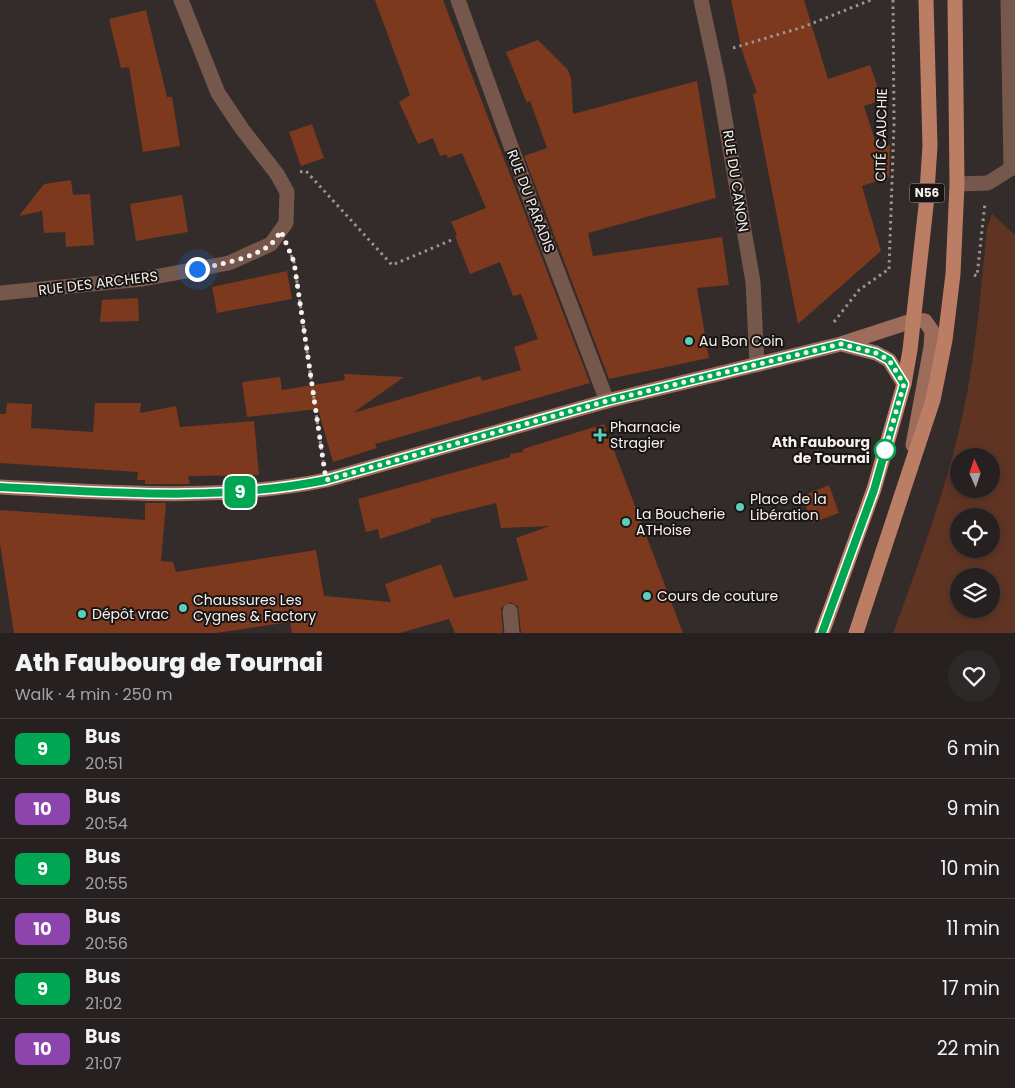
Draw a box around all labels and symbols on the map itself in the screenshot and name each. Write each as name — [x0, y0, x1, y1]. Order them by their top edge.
street label: CITÉ CAUCHIE — [870, 88, 892, 182]
street label: RUE DU CANON — [718, 129, 754, 233]
street label: RUE DU PARADIS — [502, 147, 560, 255]
road number: N56 — [910, 184, 944, 202]
your location — [185, 257, 210, 282]
street label: RUE DES ARCHERS — [37, 266, 159, 300]
place label: Au Bon Coin — [699, 331, 784, 351]
marker: Au Bon Coin — [683, 335, 695, 347]
place label: Pharnacie Stragier — [610, 417, 681, 453]
marker: Pharnacie Stragier — [594, 429, 606, 441]
place label: Ath Faubourg de Tournai — [772, 432, 870, 468]
marker: Ath Faubourg de Tournai — [874, 439, 896, 461]
north arrow — [950, 448, 1000, 498]
line badge: 9 — [224, 476, 256, 508]
place label: Place de la Libération — [750, 489, 827, 525]
marker: Place de la Libération — [734, 501, 746, 513]
place label: La Boucherie ATHoise — [636, 504, 726, 540]
marker: La Boucherie ATHoise — [620, 516, 632, 528]
place label: Cours de couture — [657, 586, 779, 606]
place label: Chaussures Les Cygnes & Factory — [193, 590, 316, 626]
marker: Cours de couture — [641, 590, 653, 602]
marker: Chaussures Les Cygnes & Factory — [177, 602, 189, 614]
place label: Dépôt vrac — [92, 604, 169, 624]
marker: Dépôt vrac — [76, 608, 88, 620]

